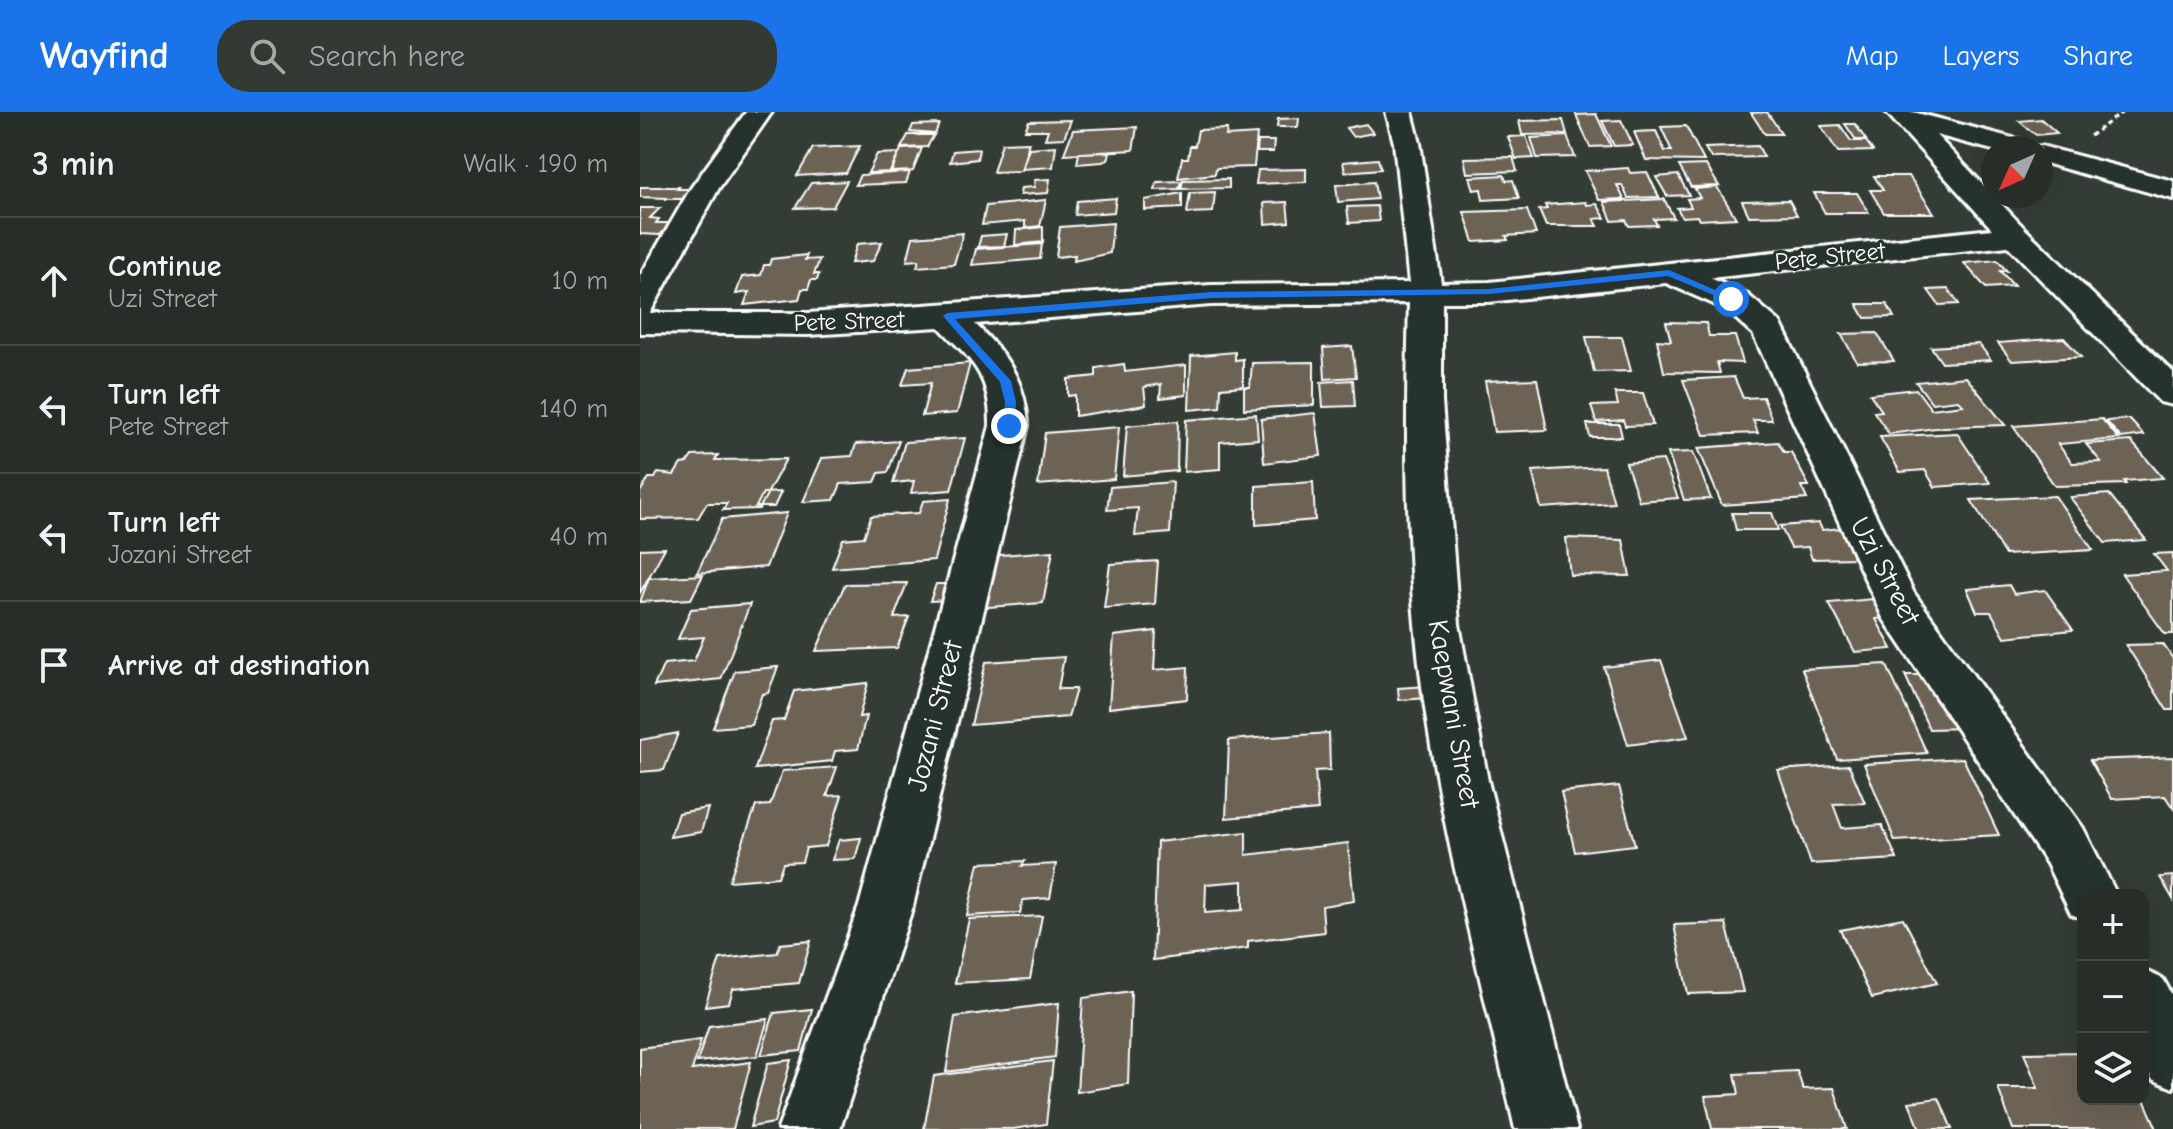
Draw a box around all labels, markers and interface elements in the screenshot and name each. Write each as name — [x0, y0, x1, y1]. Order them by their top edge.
search box — [217, 20, 777, 92]
text: Wayfind — [40, 34, 169, 78]
icon: search — [245, 34, 289, 78]
text: Search here — [309, 39, 465, 74]
text: Map — [1846, 40, 1899, 72]
text: Layers — [1943, 40, 2019, 72]
text: Share — [2063, 40, 2133, 72]
north arrow — [1981, 136, 2053, 208]
text: 3 min — [32, 144, 115, 184]
text: Walk · 190 m — [463, 149, 608, 179]
street label: Pete Street — [1773, 236, 1888, 276]
text: Continue — [108, 249, 222, 284]
icon: ahead — [32, 259, 76, 303]
text: 10 m — [552, 266, 608, 296]
route start — [1713, 281, 1749, 317]
text: Uzi Street — [108, 284, 217, 314]
street label: Pete Street — [793, 305, 906, 337]
text: Turn left — [108, 377, 220, 412]
icon: left — [32, 387, 76, 431]
text: 140 m — [539, 394, 608, 424]
route end — [991, 408, 1027, 444]
text: Pete Street — [108, 412, 228, 442]
text: Turn left — [108, 505, 220, 540]
street label: Uzi Street — [1843, 512, 1927, 631]
icon: left — [32, 515, 76, 559]
text: 40 m — [549, 522, 608, 552]
text: Jozani Street — [108, 540, 251, 570]
street label: Kaepwani Street — [1422, 617, 1486, 812]
street label: Jozani Street — [901, 636, 969, 795]
icon: arrive — [32, 643, 76, 687]
text: Arrive at destination — [108, 648, 370, 683]
map controls — [2077, 889, 2149, 1105]
button: + — [2077, 889, 2149, 961]
button: − — [2077, 961, 2149, 1033]
button: layers — [2077, 1033, 2149, 1105]

